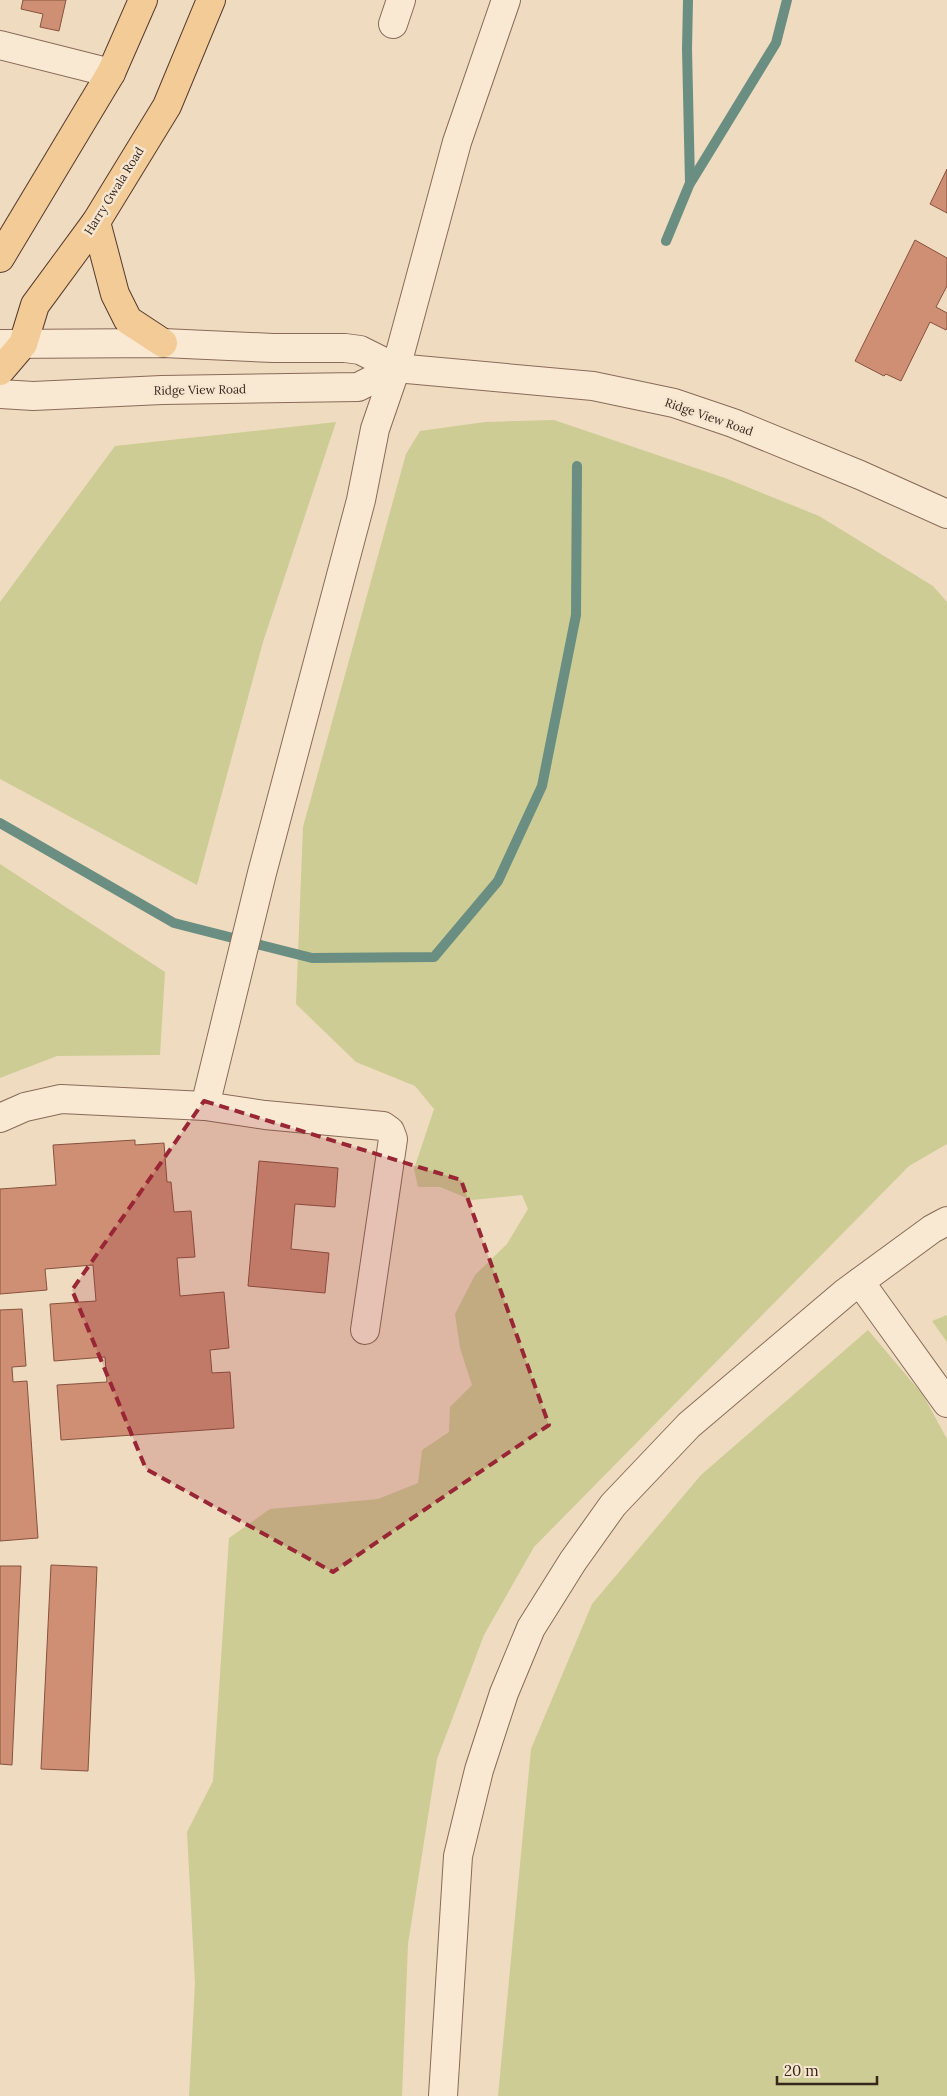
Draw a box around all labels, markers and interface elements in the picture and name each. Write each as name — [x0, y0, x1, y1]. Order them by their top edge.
street label: Harry Gwala Road — [81, 144, 147, 237]
street label: Ridge View Road — [154, 381, 246, 398]
street label: Ridge View Road — [663, 394, 755, 439]
scale bar — [777, 2054, 877, 2086]
text: 20 m — [784, 2061, 819, 2080]

